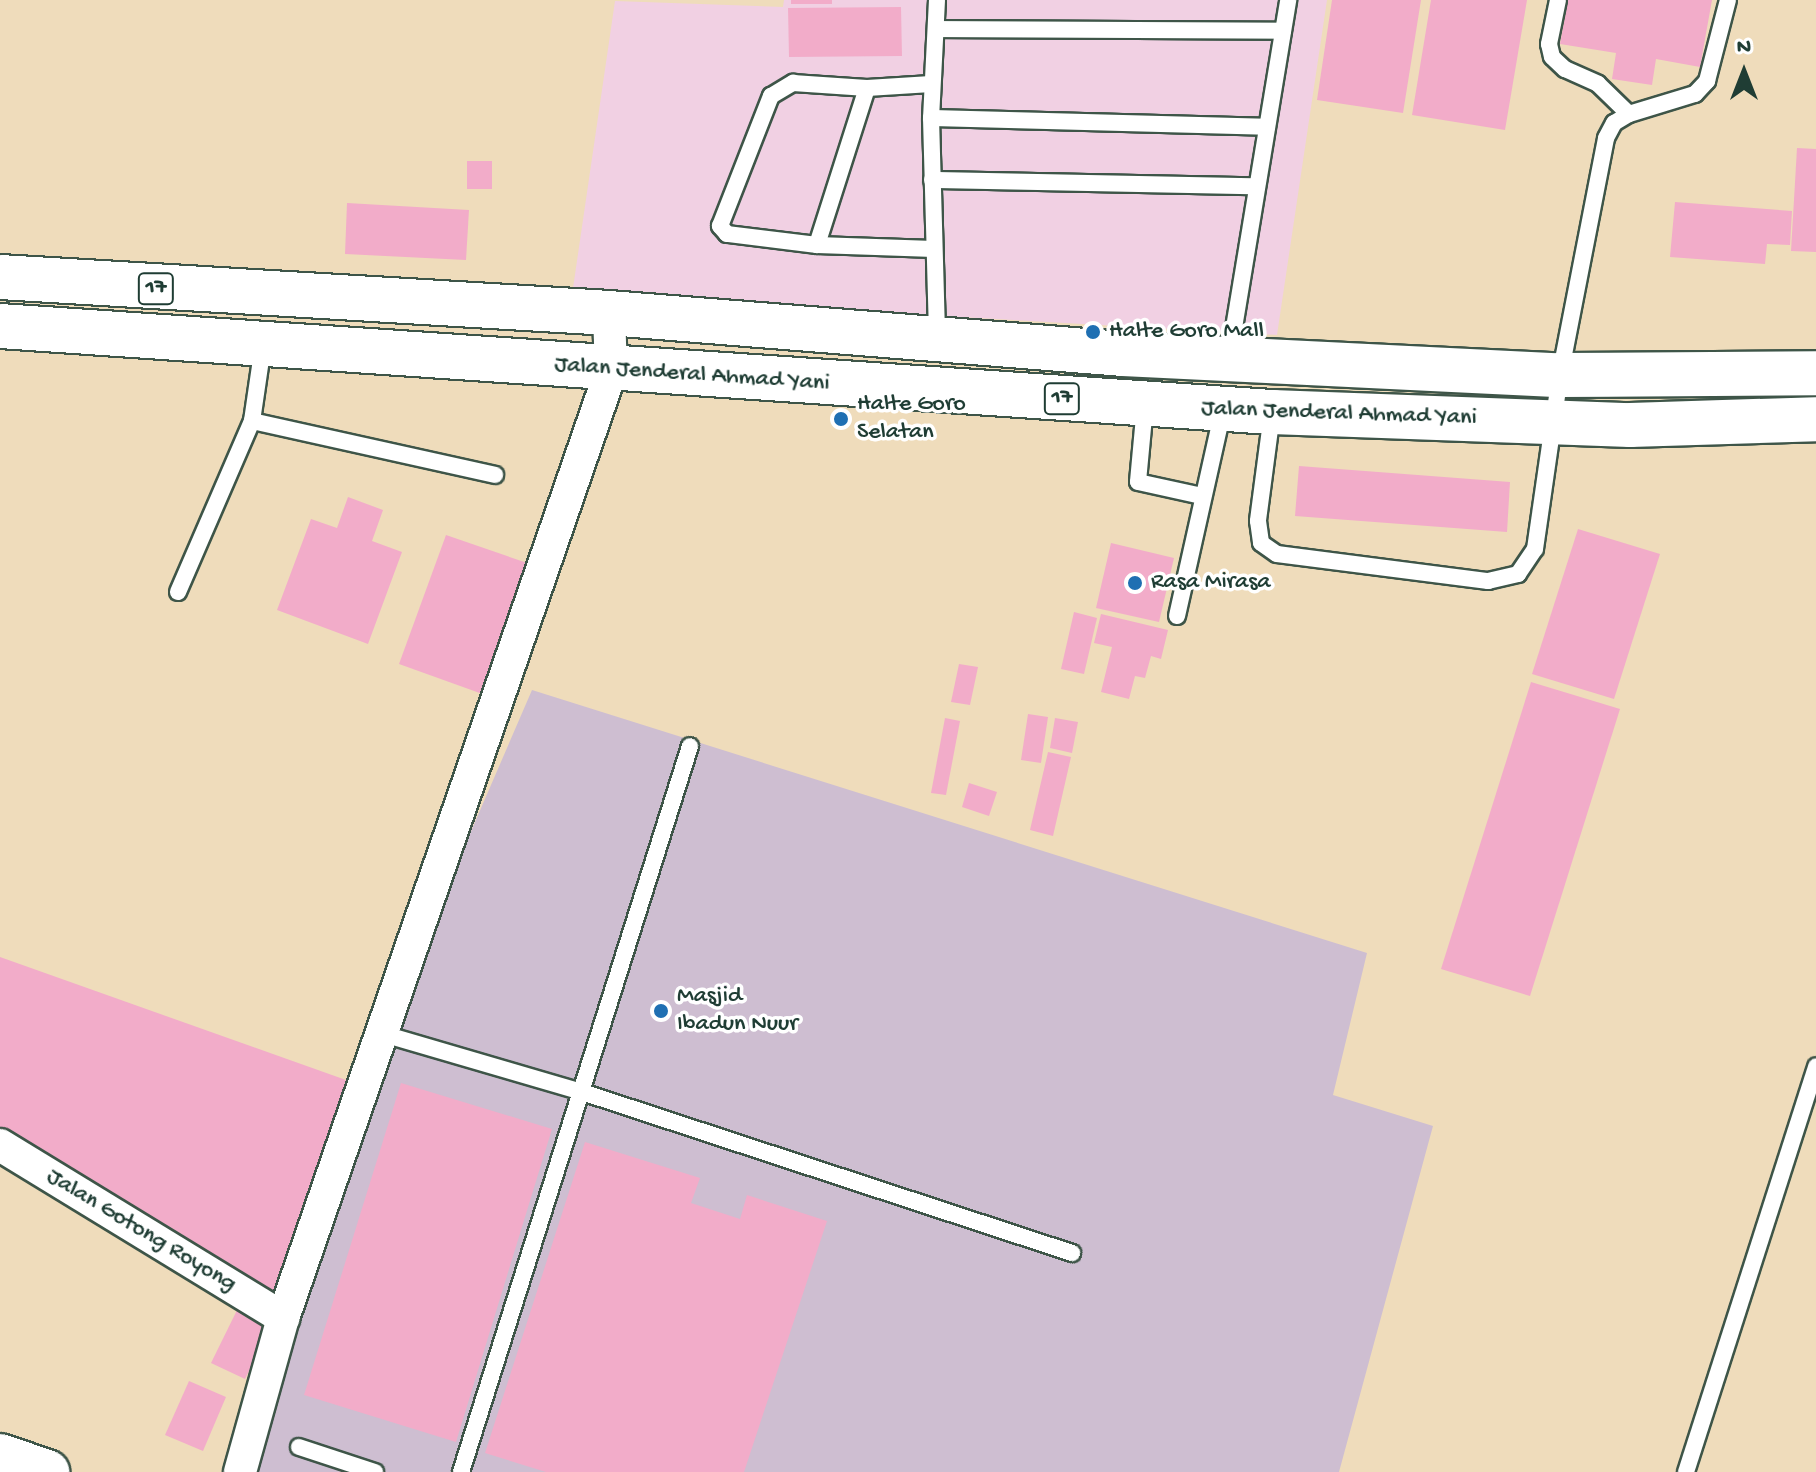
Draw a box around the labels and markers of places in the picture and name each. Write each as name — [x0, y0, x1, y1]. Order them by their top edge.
place label: Halte Goro Mall — [1109, 318, 1264, 346]
marker: Halte Goro Mall — [1084, 323, 1102, 341]
place label: Halte Goro Selatan — [857, 391, 966, 447]
marker: Halte Goro Selatan — [832, 410, 850, 428]
place label: Rasa Mirasa — [1151, 569, 1271, 597]
marker: Rasa Mirasa — [1126, 574, 1144, 592]
place label: Masjid Ibadun Nuur — [677, 983, 798, 1039]
marker: Masjid Ibadun Nuur — [652, 1002, 670, 1020]

